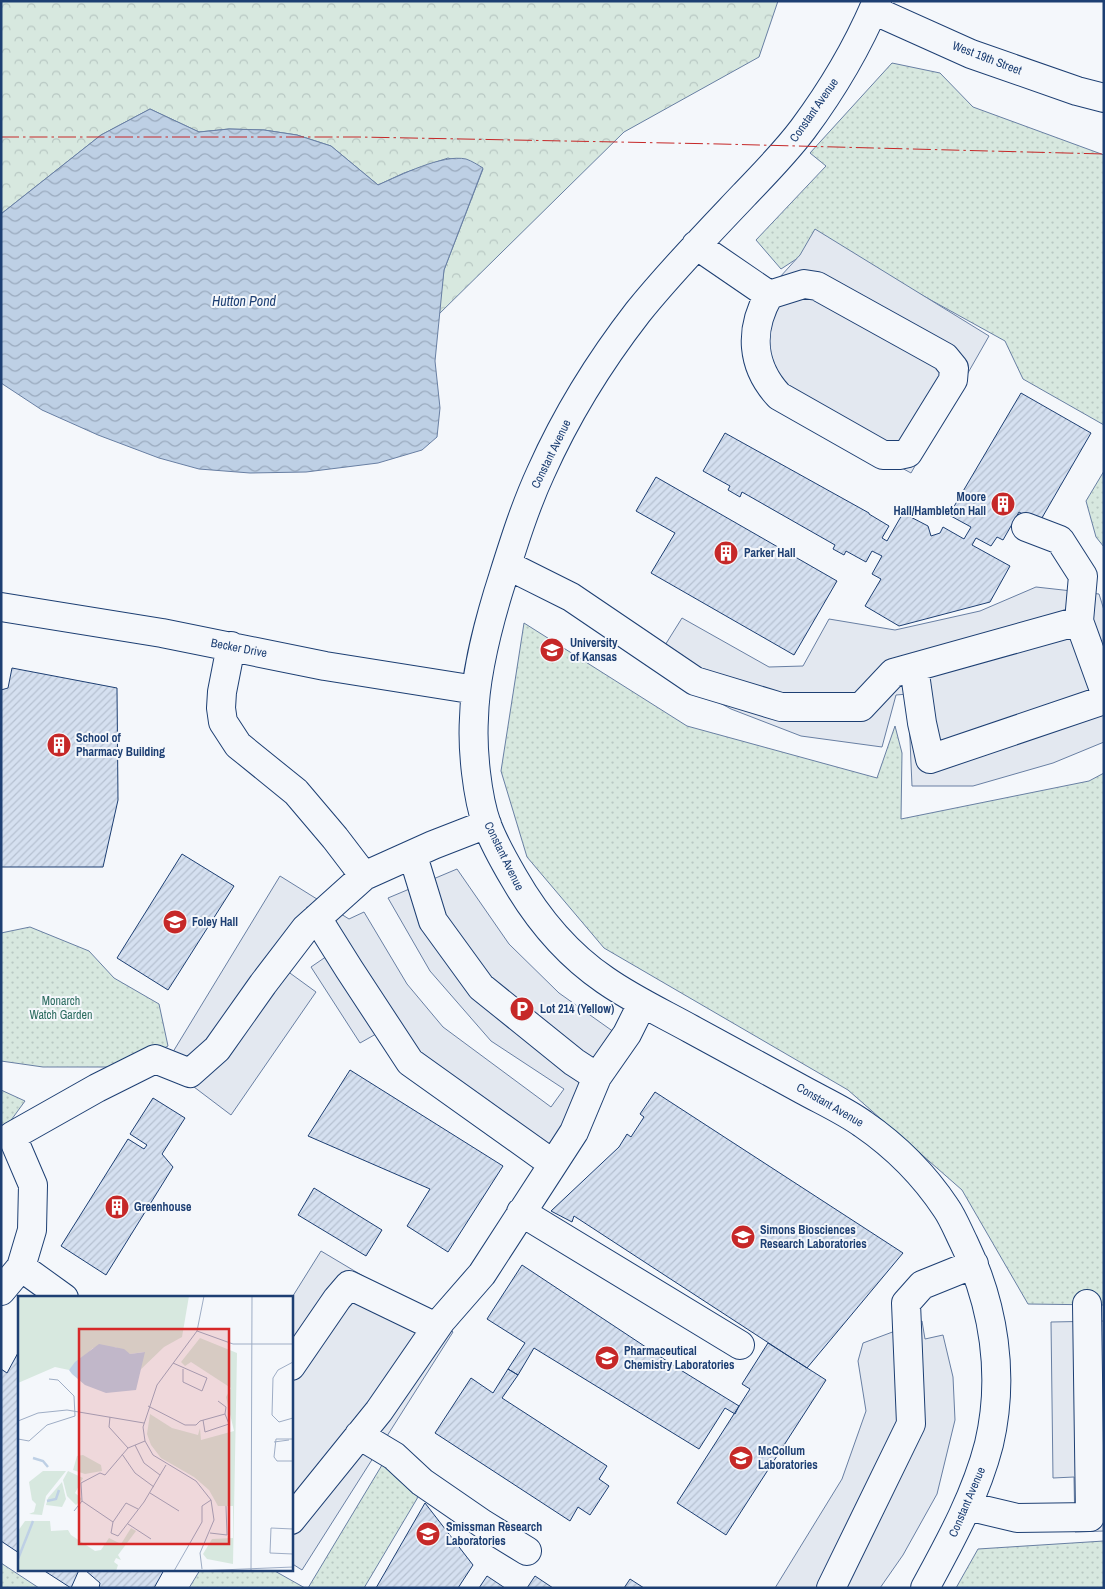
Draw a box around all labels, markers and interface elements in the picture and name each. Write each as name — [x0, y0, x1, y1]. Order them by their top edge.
street label: West 19th Street — [950, 37, 1024, 79]
street label: Constant Avenue — [786, 75, 842, 145]
water label: Hutton Pond — [212, 292, 277, 310]
street label: Constant Avenue — [527, 417, 575, 491]
place label: Moore Hall/Hambleton Hall — [894, 489, 987, 519]
building icon: Moore Hall/Hambleton Hall — [990, 491, 1016, 517]
building icon: Parker Hall — [713, 540, 739, 566]
place label: Parker Hall — [744, 545, 796, 561]
street label: Becker Drive — [210, 635, 268, 661]
place label: University of Kansas — [570, 635, 618, 665]
school or university icon: University of Kansas — [539, 637, 565, 663]
place label: School of Pharmacy Building — [76, 730, 165, 760]
building icon: School of Pharmacy Building — [46, 732, 72, 758]
street label: Constant Avenue — [480, 819, 528, 893]
school or university icon: Foley Hall — [162, 909, 188, 935]
place label: Foley Hall — [192, 914, 238, 930]
park label: Monarch Watch Garden — [29, 993, 93, 1023]
parking icon: Lot 214 (Yellow) — [509, 996, 535, 1022]
place label: Lot 214 (Yellow) — [540, 1001, 614, 1017]
street label: Constant Avenue — [794, 1079, 866, 1131]
building icon: Greenhouse — [104, 1194, 130, 1220]
place label: Greenhouse — [134, 1199, 192, 1215]
place label: Simons Biosciences Research Laboratories — [760, 1222, 867, 1252]
school or university icon: Simons Biosciences Research Laboratories — [730, 1224, 756, 1250]
inset map — [18, 1296, 292, 1572]
place label: Pharmaceutical Chemistry Laboratories — [624, 1343, 735, 1373]
school or university icon: Pharmaceutical Chemistry Laboratories — [594, 1345, 620, 1371]
place label: McCollum Laboratories — [758, 1443, 818, 1473]
school or university icon: McCollum Laboratories — [728, 1445, 754, 1471]
street label: Constant Avenue — [945, 1464, 989, 1540]
place label: Smissman Research Laboratories — [446, 1519, 542, 1549]
school or university icon: Smissman Research Laboratories — [415, 1521, 441, 1547]

